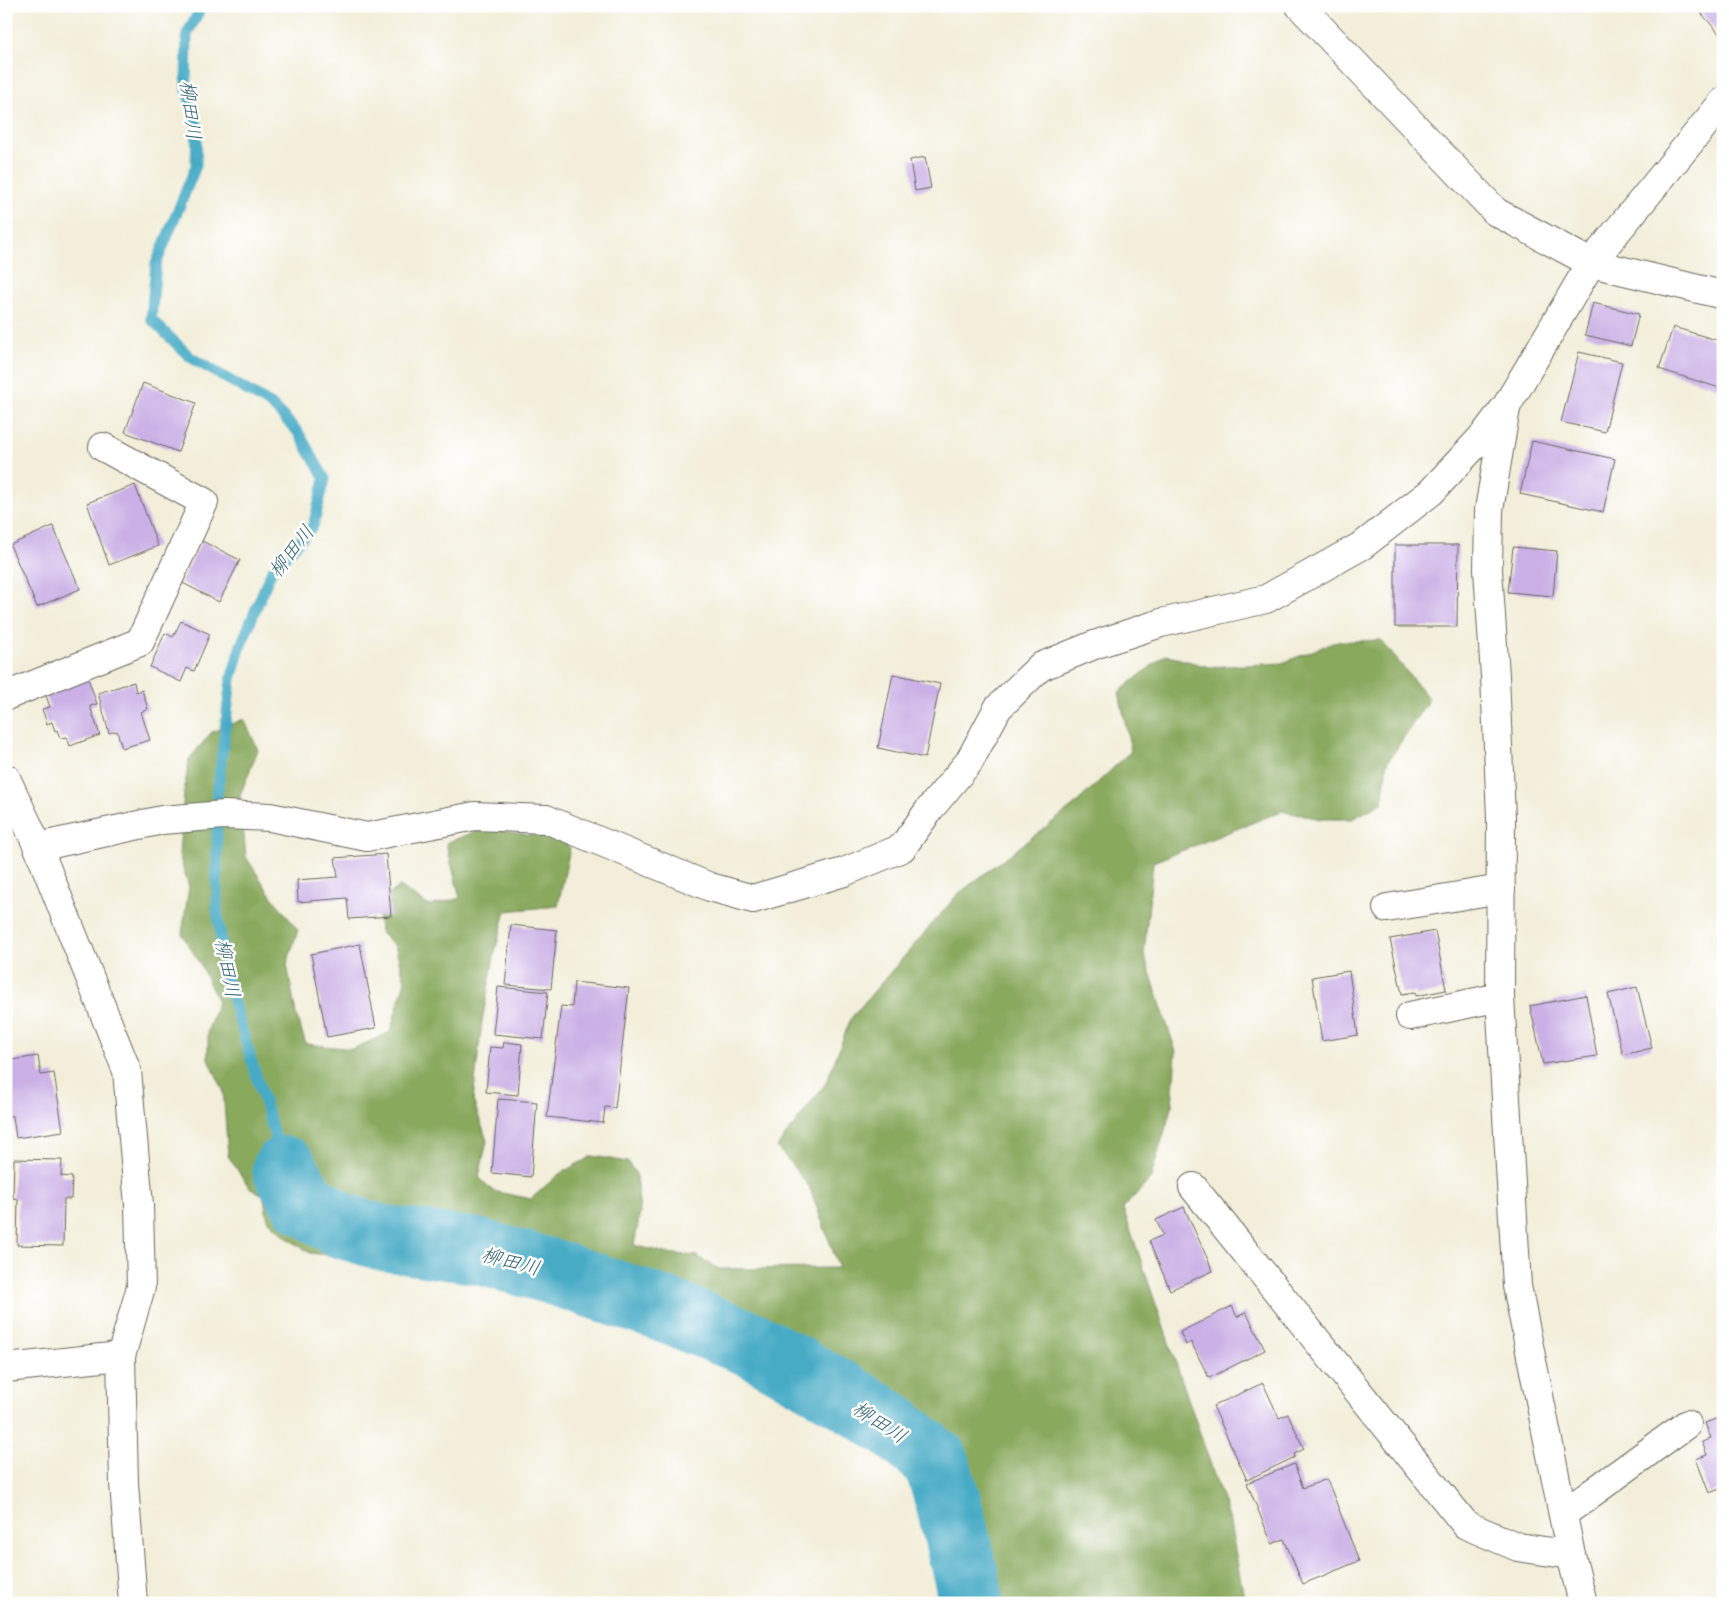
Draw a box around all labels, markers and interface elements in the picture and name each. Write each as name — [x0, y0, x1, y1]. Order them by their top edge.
water label: 柳田川 — [175, 79, 207, 141]
water label: 柳田川 — [263, 520, 319, 582]
water label: 柳田川 — [210, 936, 246, 1000]
water label: 柳田川 — [479, 1242, 543, 1280]
water label: 柳田川 — [848, 1396, 912, 1448]

